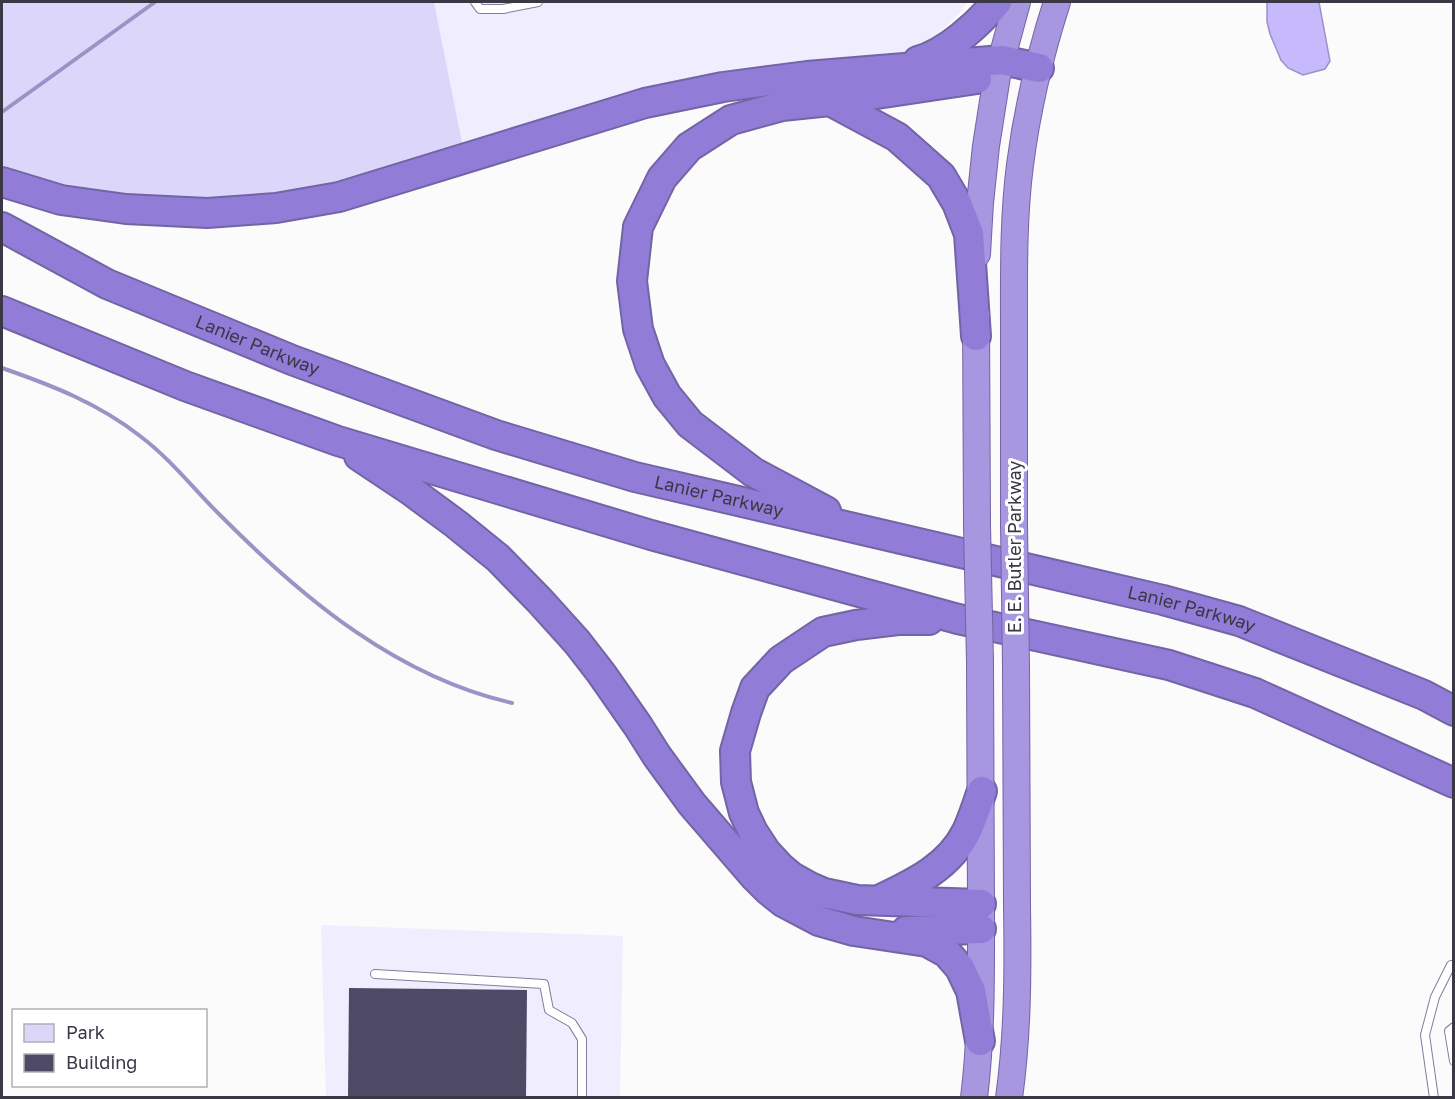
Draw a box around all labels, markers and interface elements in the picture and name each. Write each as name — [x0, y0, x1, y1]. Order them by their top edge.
street label: Lanier Parkway — [193, 310, 323, 379]
street label: E. E. Butler Parkway — [1003, 461, 1025, 633]
street label: Lanier Parkway — [652, 470, 786, 521]
street label: Lanier Parkway — [1126, 580, 1259, 637]
legend — [12, 1009, 207, 1087]
text: Park — [66, 1021, 105, 1043]
text: Building — [66, 1051, 137, 1073]

